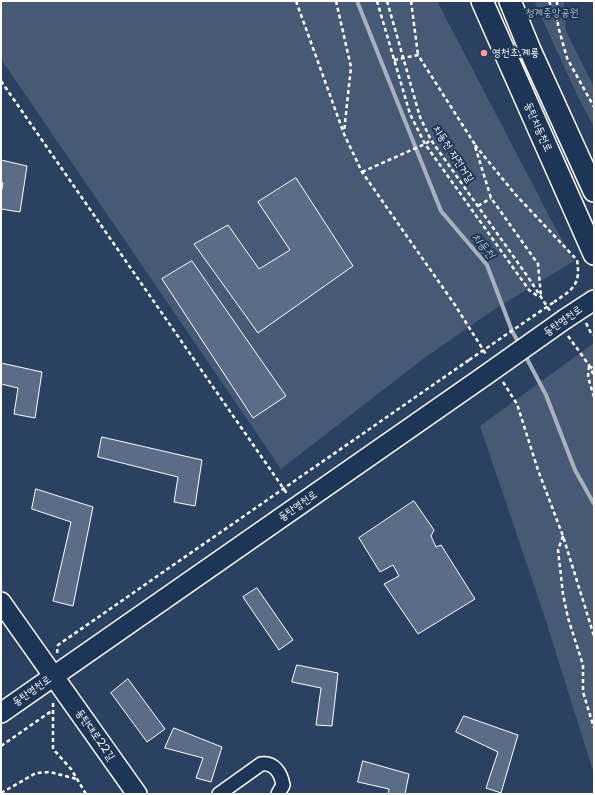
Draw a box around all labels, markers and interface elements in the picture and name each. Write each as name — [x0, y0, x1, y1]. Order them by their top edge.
park label: 청계중앙공원 — [525, 6, 579, 20]
place label: 영천초.계룡 — [492, 46, 539, 60]
marker: 영천초.계룡 — [479, 48, 489, 58]
street label: 동탄치동천로 — [521, 100, 555, 154]
street label: 치동천 자전거길 — [430, 123, 476, 185]
water label: 치동천 — [468, 230, 498, 262]
street label: 동탄영천로 — [541, 303, 585, 339]
street label: 동탄영천로 — [276, 488, 320, 524]
street label: 동탄영천로 — [10, 673, 54, 709]
street label: 동탄대로22길 — [72, 707, 118, 763]

